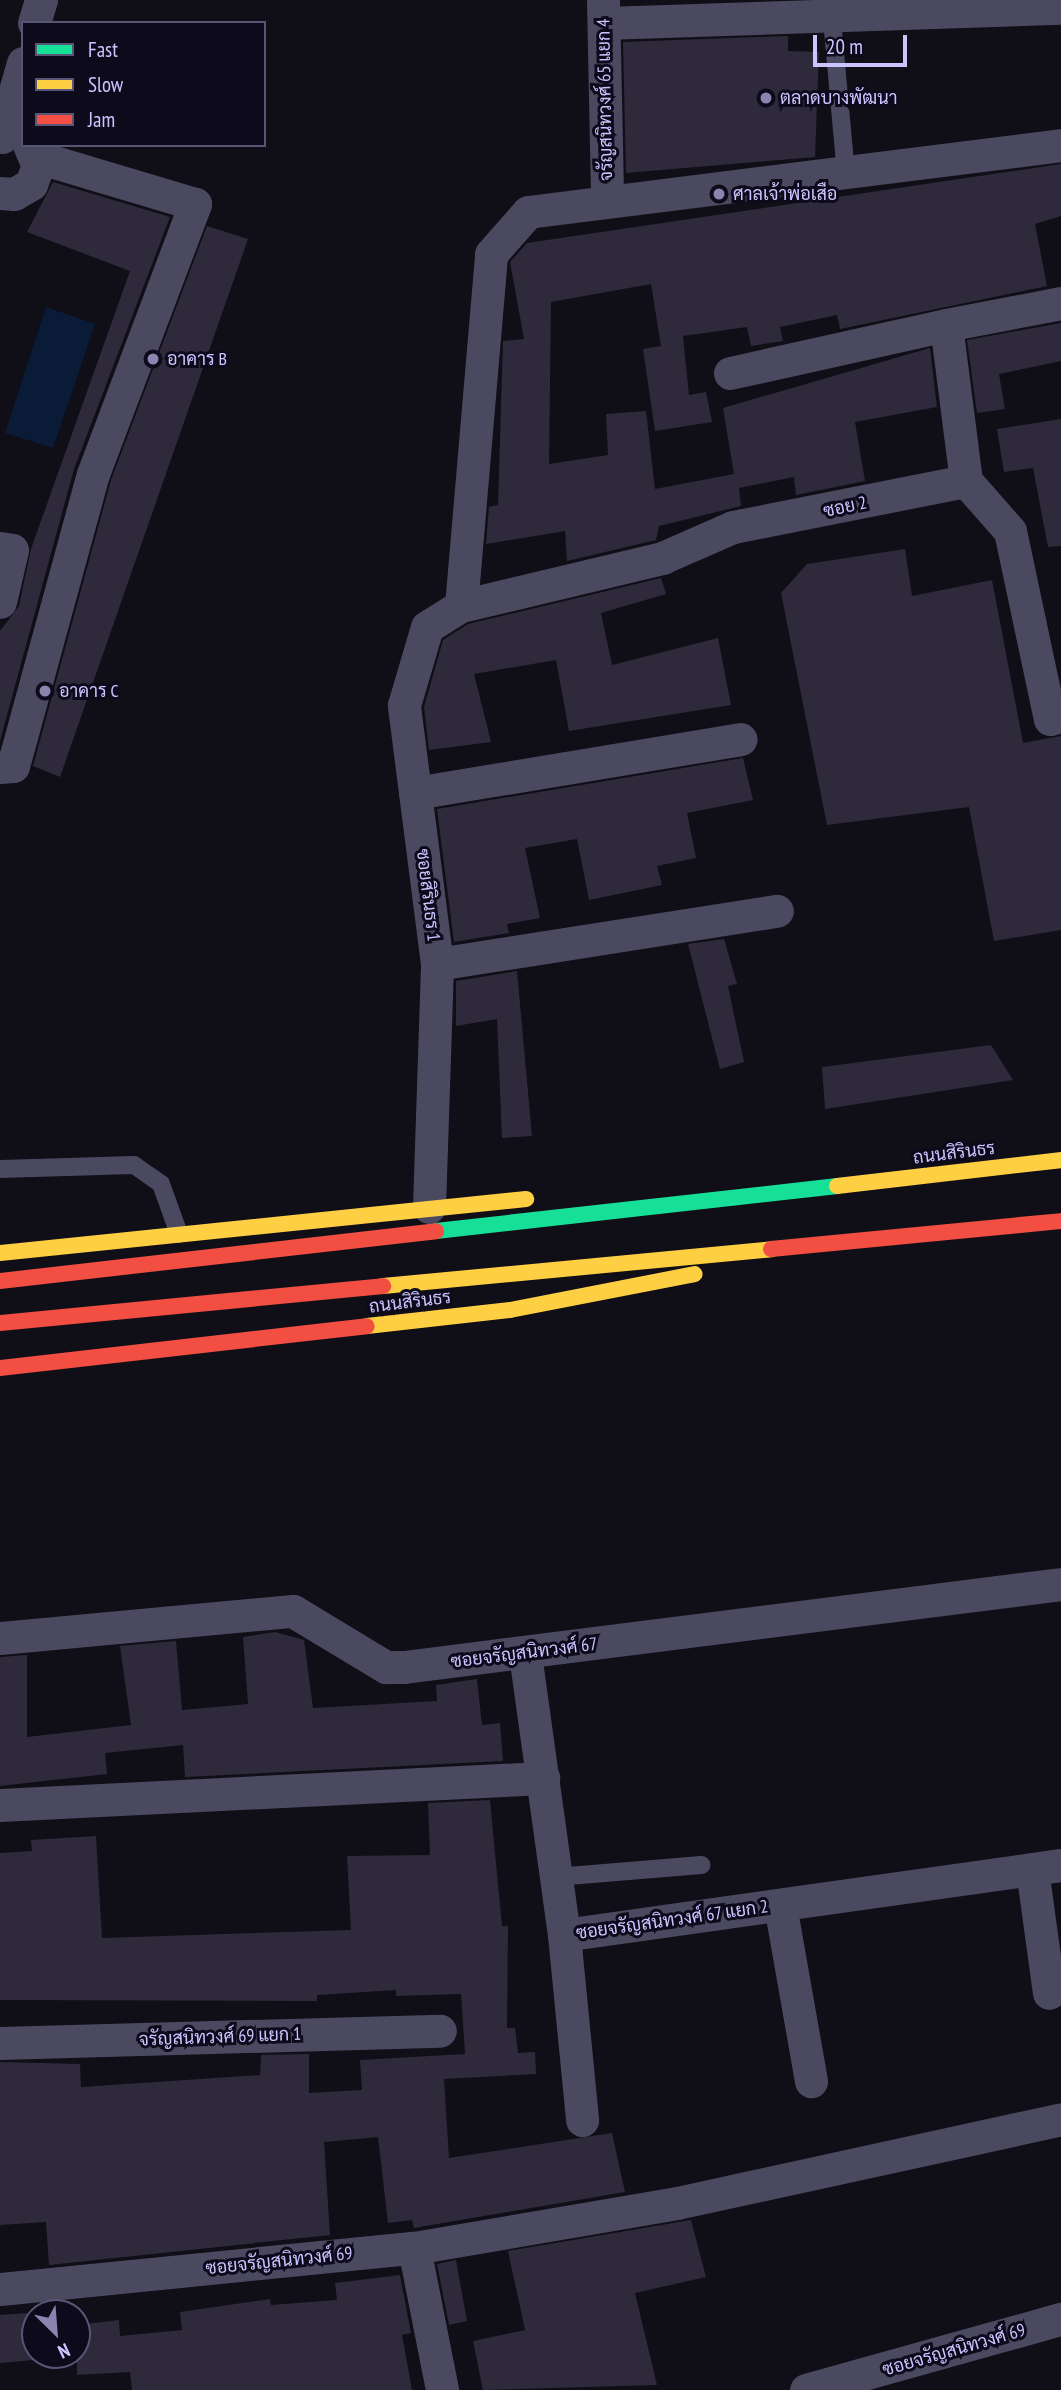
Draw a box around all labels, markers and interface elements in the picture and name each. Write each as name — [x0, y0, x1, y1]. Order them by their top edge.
street label: จรัญสนิทวงศ์ 65 แยก 4 — [593, 19, 617, 181]
legend — [21, 21, 266, 147]
scale bar — [816, 21, 911, 65]
text: 20 m — [826, 33, 863, 60]
text: Fast — [88, 36, 118, 63]
text: Slow — [88, 71, 123, 98]
place label: ตลาดบางพัฒนา — [780, 87, 897, 109]
marker: ตลาดบางพัฒนา — [758, 90, 774, 106]
text: Jam — [88, 106, 115, 133]
place label: ศาลเจ้าพ่อเสือ — [733, 183, 837, 205]
marker: ศาลเจ้าพ่อเสือ — [711, 186, 727, 202]
place label: อาคาร B — [167, 348, 227, 370]
marker: อาคาร B — [145, 351, 161, 367]
street label: ซอย 2 — [821, 492, 869, 522]
place label: อาคาร C — [59, 680, 119, 702]
marker: อาคาร C — [37, 683, 53, 699]
street label: ซอยสิรินธร 1 — [412, 848, 444, 942]
street label: ถนนสิรินธร — [912, 1137, 996, 1169]
street label: ถนนสิรินธร — [368, 1286, 452, 1318]
street label: ซอยจรัญสนิทวงศ์ 67 — [449, 1633, 599, 1673]
street label: ซอยจรัญสนิทวงศ์ 67 แยก 2 — [574, 1896, 770, 1944]
street label: จรัญสนิทวงศ์ 69 แยก 1 — [138, 2023, 302, 2051]
street label: ซอยจรัญสนิทวงศ์ 69 — [204, 2243, 354, 2279]
north arrow — [21, 2299, 91, 2369]
street label: ซอยจรัญสนิทวงศ์ 69 — [880, 2319, 1028, 2381]
text: N — [54, 2338, 74, 2364]

